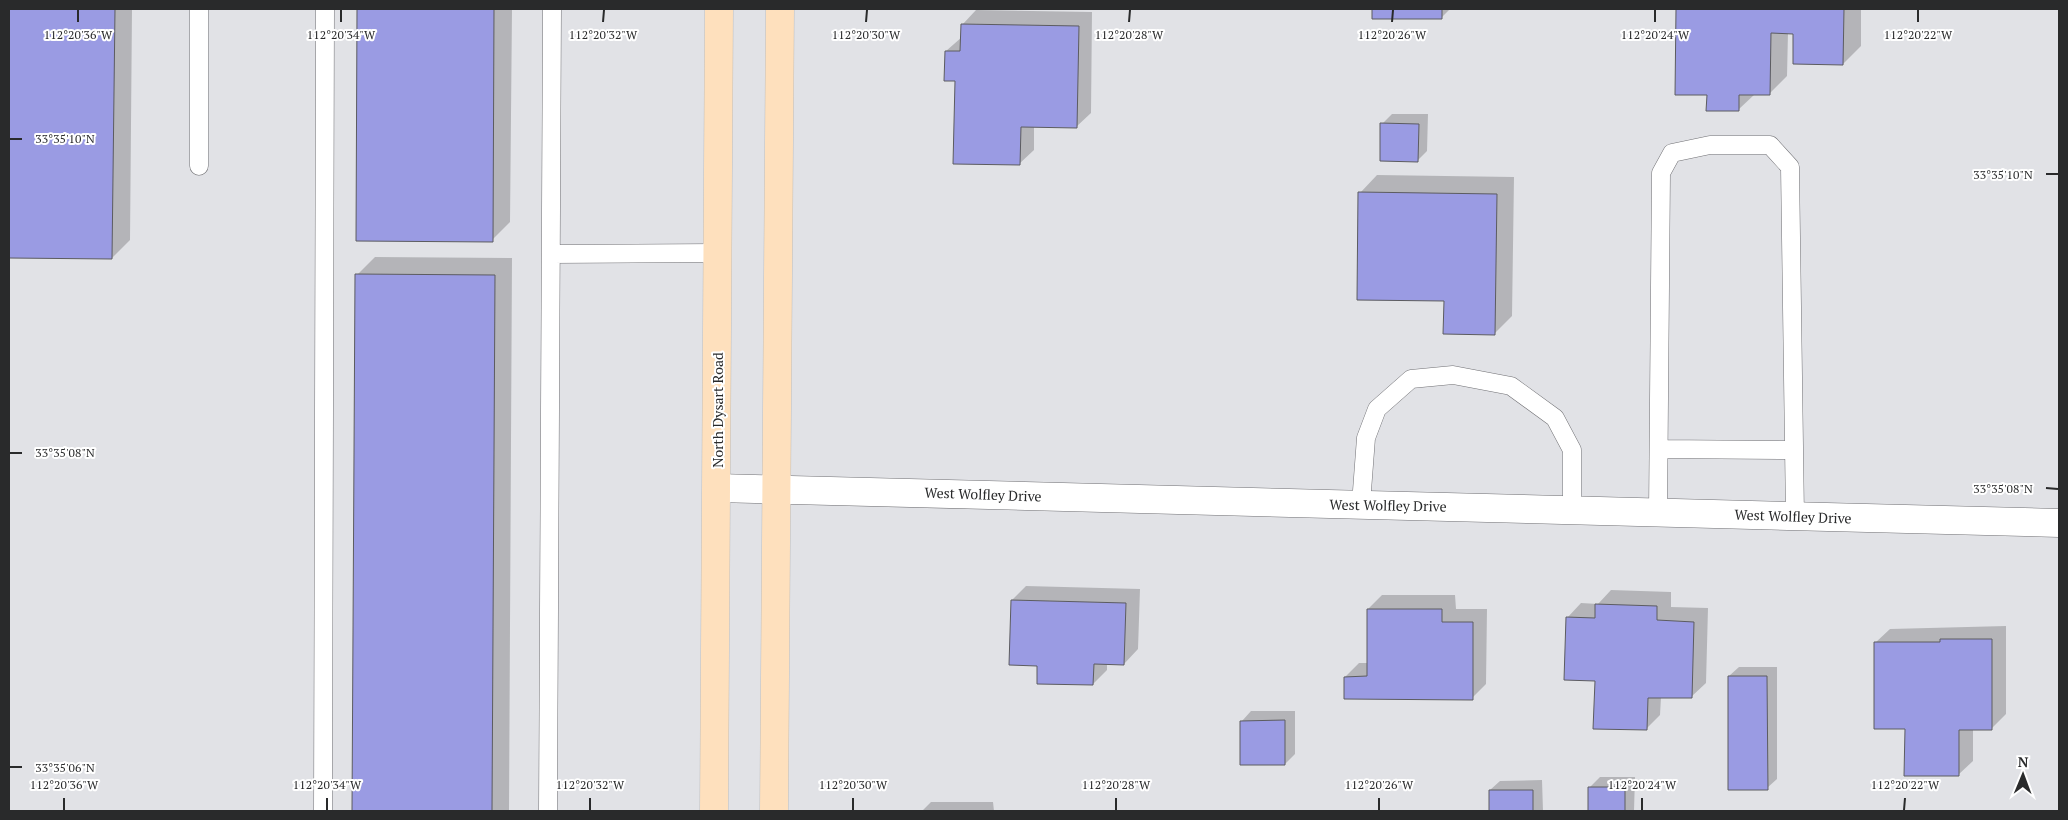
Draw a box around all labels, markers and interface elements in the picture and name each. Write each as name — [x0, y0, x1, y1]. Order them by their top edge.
text: 112°20'36"W — [44, 27, 113, 42]
text: 112°20'34"W — [307, 27, 376, 42]
text: 112°20'32"W — [569, 27, 638, 42]
text: 112°20'30"W — [832, 27, 901, 42]
text: 112°20'28"W — [1095, 27, 1164, 42]
text: 112°20'26"W — [1358, 27, 1427, 42]
text: 112°20'24"W — [1621, 27, 1690, 42]
text: 112°20'22"W — [1884, 27, 1953, 42]
text: 33°35'10"N — [35, 131, 95, 146]
text: 33°35'10"N — [1973, 167, 2033, 182]
street label: North Dysart Road — [708, 352, 727, 468]
text: 33°35'08"N — [35, 445, 95, 460]
text: 33°35'08"N — [1973, 481, 2033, 496]
street label: West Wolfley Drive — [924, 482, 1042, 506]
street label: West Wolfley Drive — [1329, 494, 1447, 516]
street label: West Wolfley Drive — [1734, 504, 1852, 528]
north arrow — [1998, 750, 2048, 800]
text: N — [2018, 752, 2029, 771]
text: 33°35'06"N — [35, 760, 95, 775]
text: 112°20'36"W — [30, 777, 99, 792]
text: 112°20'34"W — [293, 777, 362, 792]
text: 112°20'32"W — [556, 777, 625, 792]
text: 112°20'30"W — [819, 777, 888, 792]
text: 112°20'28"W — [1082, 777, 1151, 792]
text: 112°20'26"W — [1345, 777, 1414, 792]
text: 112°20'24"W — [1608, 777, 1677, 792]
text: 112°20'22"W — [1871, 777, 1940, 792]

